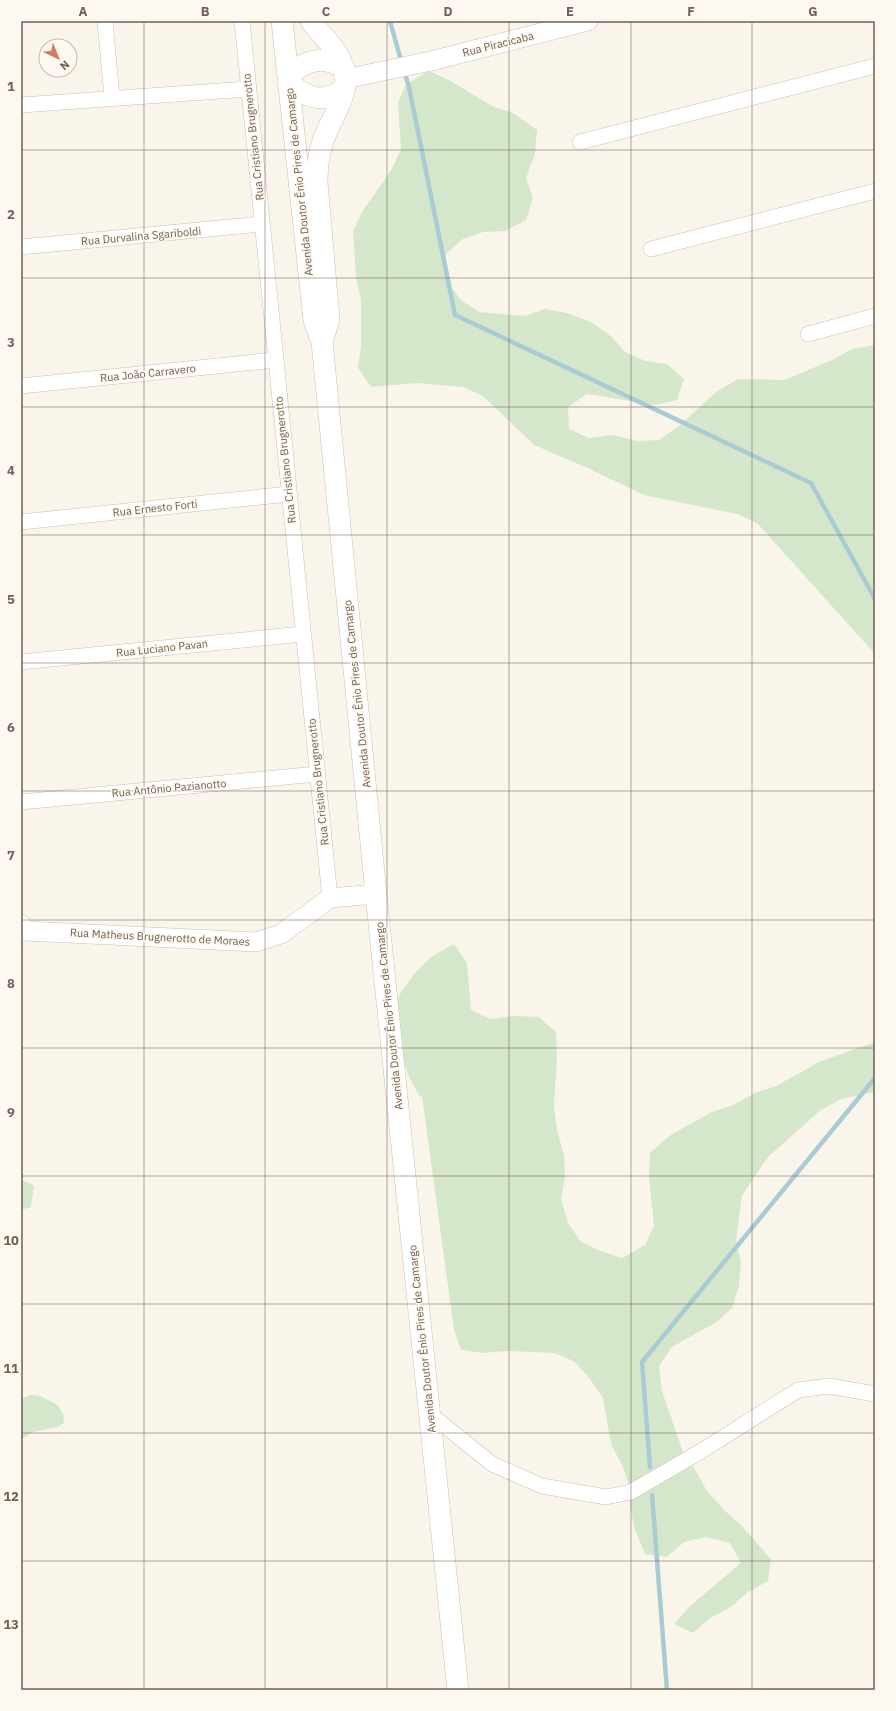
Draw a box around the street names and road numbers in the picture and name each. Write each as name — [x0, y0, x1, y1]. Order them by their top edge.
street label: Rua Piracicaba — [461, 28, 535, 60]
street label: Rua Cristiano Brugnerotto — [239, 73, 267, 201]
street label: Avenida Doutor Ênio Pires de Camargo — [282, 87, 316, 277]
street label: Rua Durvalina Sgariboldi — [80, 224, 202, 248]
street label: Rua João Carravero — [99, 361, 197, 385]
street label: Rua Cristiano Brugnerotto — [271, 396, 299, 524]
street label: Rua Ernesto Forti — [112, 497, 198, 519]
street label: Avenida Doutor Ênio Pires de Camargo — [340, 599, 374, 789]
street label: Rua Luciano Pavan — [115, 636, 209, 660]
street label: Rua Cristiano Brugnerotto — [304, 718, 332, 846]
street label: Rua Antônio Pazianotto — [111, 776, 227, 800]
street label: Avenida Doutor Ênio Pires de Camargo — [372, 921, 406, 1111]
street label: Rua Matheus Brugnerotto de Moraes — [70, 925, 250, 949]
street label: Avenida Doutor Ênio Pires de Camargo — [405, 1244, 439, 1434]

